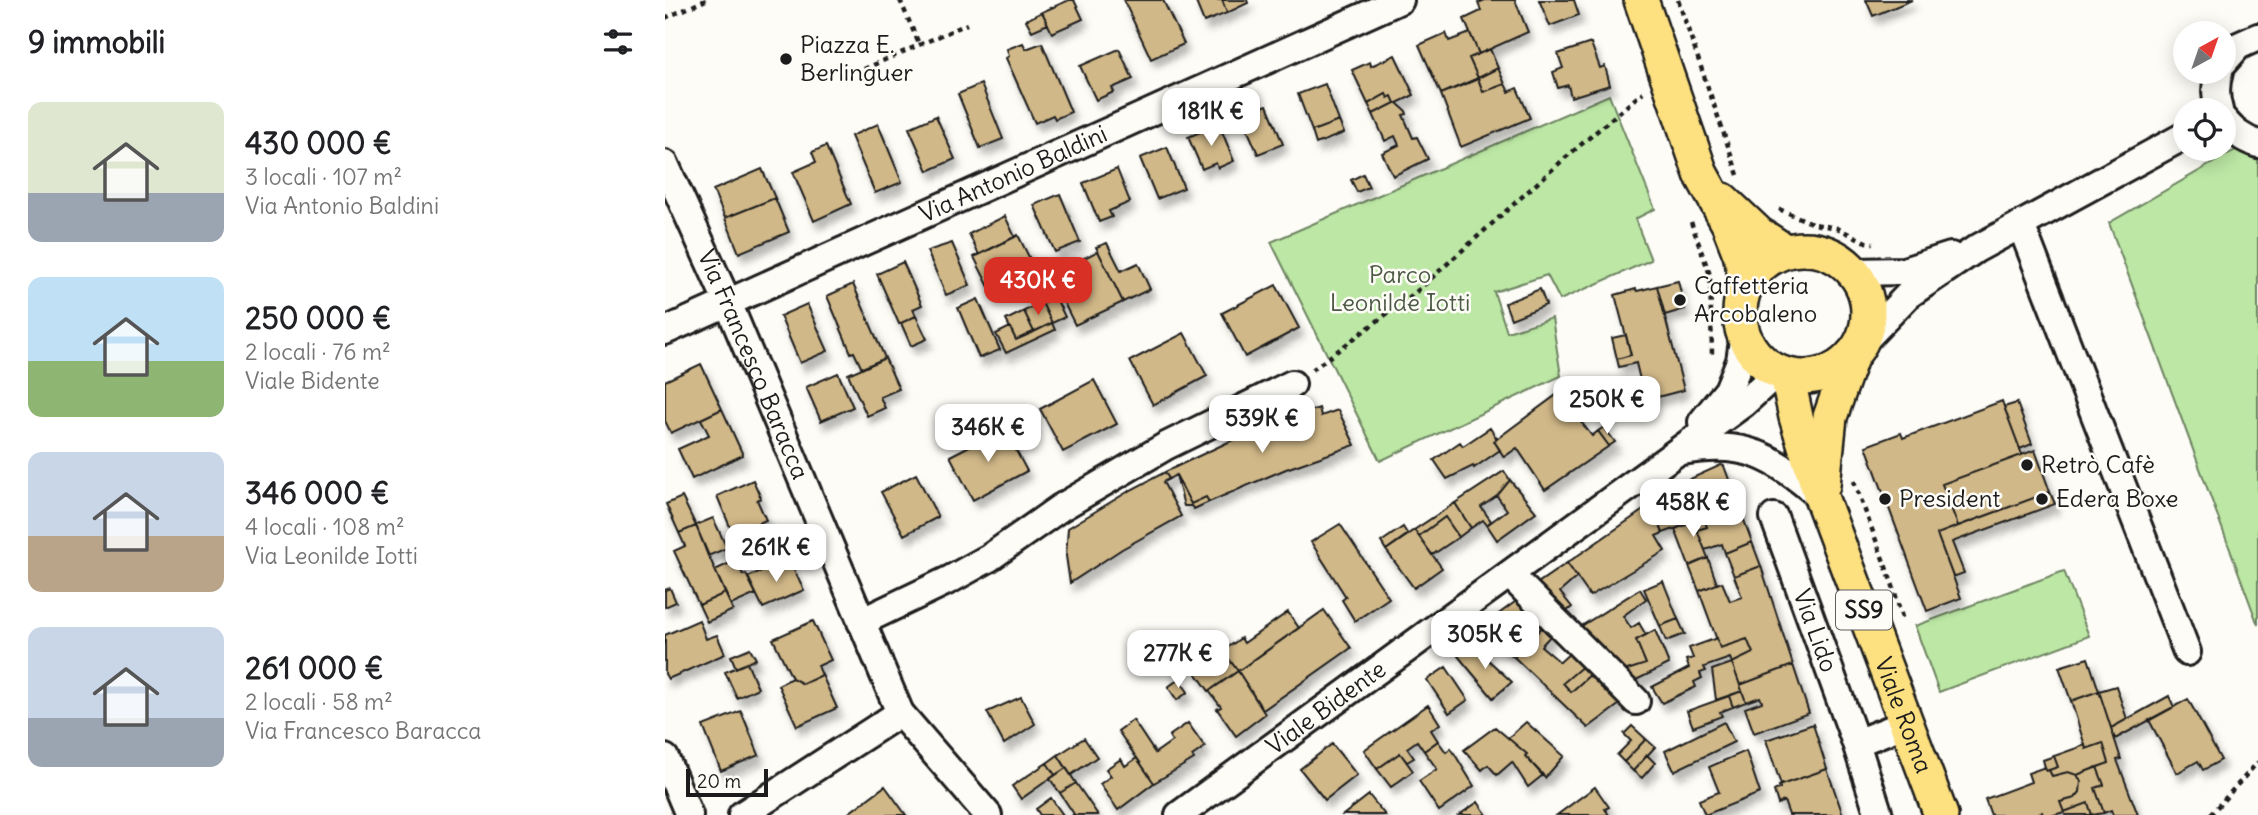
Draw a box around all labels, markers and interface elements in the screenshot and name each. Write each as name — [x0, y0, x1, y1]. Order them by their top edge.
north arrow — [2173, 21, 2237, 84]
map controls — [2173, 21, 2236, 161]
text: 9 immobili — [28, 23, 165, 61]
icon: filters — [599, 23, 637, 61]
place label: Piazza E. Berlinguer — [800, 29, 913, 87]
marker: Piazza E. Berlinguer — [778, 51, 794, 67]
pin: 181K € — [1154, 88, 1268, 148]
text: 181K € — [1178, 96, 1244, 125]
button: locate — [2173, 98, 2236, 161]
street label: Via Antonio Baldini — [914, 118, 1111, 229]
text: 430 000 € — [245, 124, 392, 162]
icon: home — [84, 130, 168, 214]
text: 3 locali · 107 m² — [245, 162, 402, 191]
text: Via Antonio Baldini — [245, 191, 439, 220]
street label: Via Francesco Baracca — [692, 244, 816, 483]
pin: 430K € — [981, 258, 1095, 317]
park label: Parco Leonilde Iotti — [1330, 259, 1470, 317]
text: 430K € — [1000, 265, 1076, 294]
place label: Caffetteria Arcobaleno — [1694, 270, 1817, 328]
marker: Caffetteria Arcobaleno — [1672, 292, 1688, 308]
text: 250 000 € — [245, 299, 391, 337]
icon: home — [84, 305, 168, 389]
text: 2 locali · 76 m² — [245, 337, 391, 366]
text: Viale Bidente — [245, 366, 380, 395]
pin: 250K € — [1550, 376, 1664, 436]
text: 250K € — [1569, 384, 1645, 413]
pin: 539K € — [1205, 396, 1319, 455]
text: 539K € — [1225, 403, 1299, 432]
pin: 346K € — [931, 405, 1045, 464]
text: 346K € — [951, 412, 1025, 441]
place label: Retrò Cafè — [2041, 449, 2155, 479]
marker: Retrò Cafè — [2019, 457, 2035, 473]
text: 346 000 € — [245, 474, 389, 512]
icon: home — [84, 480, 168, 564]
pin: 458K € — [1636, 480, 1750, 539]
place label: President — [1899, 483, 2000, 513]
place label: Edera Boxe — [2056, 483, 2179, 513]
text: 458K € — [1656, 487, 1730, 516]
marker: President — [1877, 491, 1893, 507]
marker: Edera Boxe — [2034, 491, 2050, 507]
text: 4 locali · 108 m² — [245, 512, 405, 541]
pin: 261K € — [719, 524, 833, 584]
text: 261K € — [741, 532, 811, 561]
text: Via Leonilde Iotti — [245, 541, 418, 570]
street label: Via Lido — [1787, 585, 1845, 676]
road number: SS9 — [1836, 590, 1892, 630]
pin: 305K € — [1428, 612, 1542, 671]
text: 305K € — [1447, 619, 1523, 648]
pin: 277K € — [1121, 630, 1235, 690]
text: 277K € — [1143, 638, 1213, 667]
text: 261 000 € — [245, 649, 383, 687]
street label: Viale Bidente — [1260, 653, 1391, 761]
street label: Viale Roma — [1869, 653, 1940, 777]
icon: home — [84, 655, 168, 739]
text: 2 locali · 58 m² — [245, 687, 393, 716]
text: Via Francesco Baracca — [245, 716, 481, 745]
scale bar — [686, 766, 768, 798]
text: 20 m — [697, 769, 741, 793]

